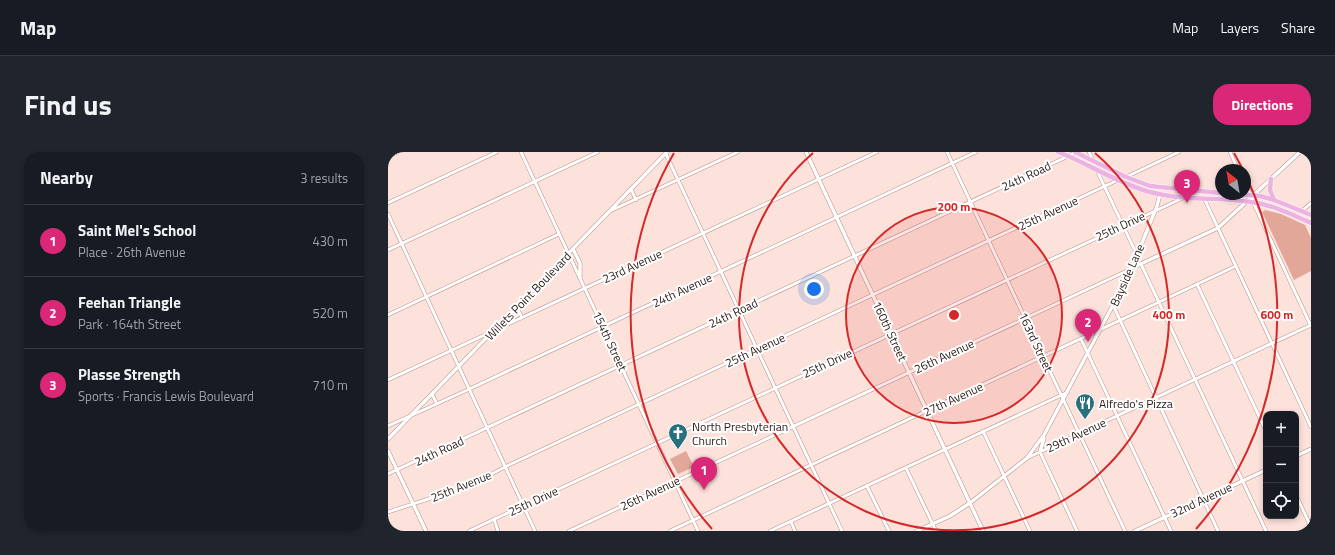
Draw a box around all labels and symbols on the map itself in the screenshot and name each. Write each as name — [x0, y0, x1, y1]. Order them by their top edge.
street label: 24th Road — [998, 156, 1054, 196]
north arrow — [1215, 164, 1251, 200]
pin: 3 — [1174, 170, 1200, 203]
street label: 25th Avenue — [1015, 191, 1081, 235]
text: 200 m — [938, 197, 970, 216]
street label: 25th Drive — [1092, 206, 1148, 246]
street label: Bayside Lane — [1105, 241, 1149, 309]
street label: 23rd Avenue — [599, 244, 665, 288]
street label: Willets Point Boulevard — [480, 247, 576, 345]
street label: 24th Avenue — [649, 268, 715, 312]
your location — [804, 279, 824, 299]
street label: 24th Road — [705, 293, 761, 333]
street label: 160th Street — [868, 298, 913, 365]
text: 400 m — [1153, 305, 1185, 324]
text: 600 m — [1261, 305, 1293, 324]
street label: 154th Street — [588, 308, 633, 375]
centre of rings — [947, 308, 961, 322]
street label: 163rd Street — [1014, 309, 1058, 376]
pin: 2 — [1075, 309, 1101, 342]
street label: 25th Avenue — [722, 328, 788, 372]
street label: 26th Avenue — [911, 334, 977, 378]
street label: 25th Drive — [799, 343, 855, 383]
street label: 27th Avenue — [920, 377, 986, 421]
restaurant icon: Alfredo's Pizza — [1074, 392, 1096, 420]
place label: Alfredo's Pizza — [1099, 394, 1173, 413]
street label: 29th Avenue — [1043, 413, 1109, 457]
place label: North Presbyterian Church — [692, 417, 788, 450]
church icon: North Presbyterian Church — [667, 422, 689, 450]
street label: 24th Road — [411, 431, 467, 471]
pin: 1 — [691, 457, 717, 490]
street label: 25th Avenue — [428, 465, 494, 507]
street label: 26th Avenue — [617, 471, 683, 515]
street label: 32nd Avenue — [1167, 477, 1235, 523]
street label: 25th Drive — [505, 481, 561, 521]

